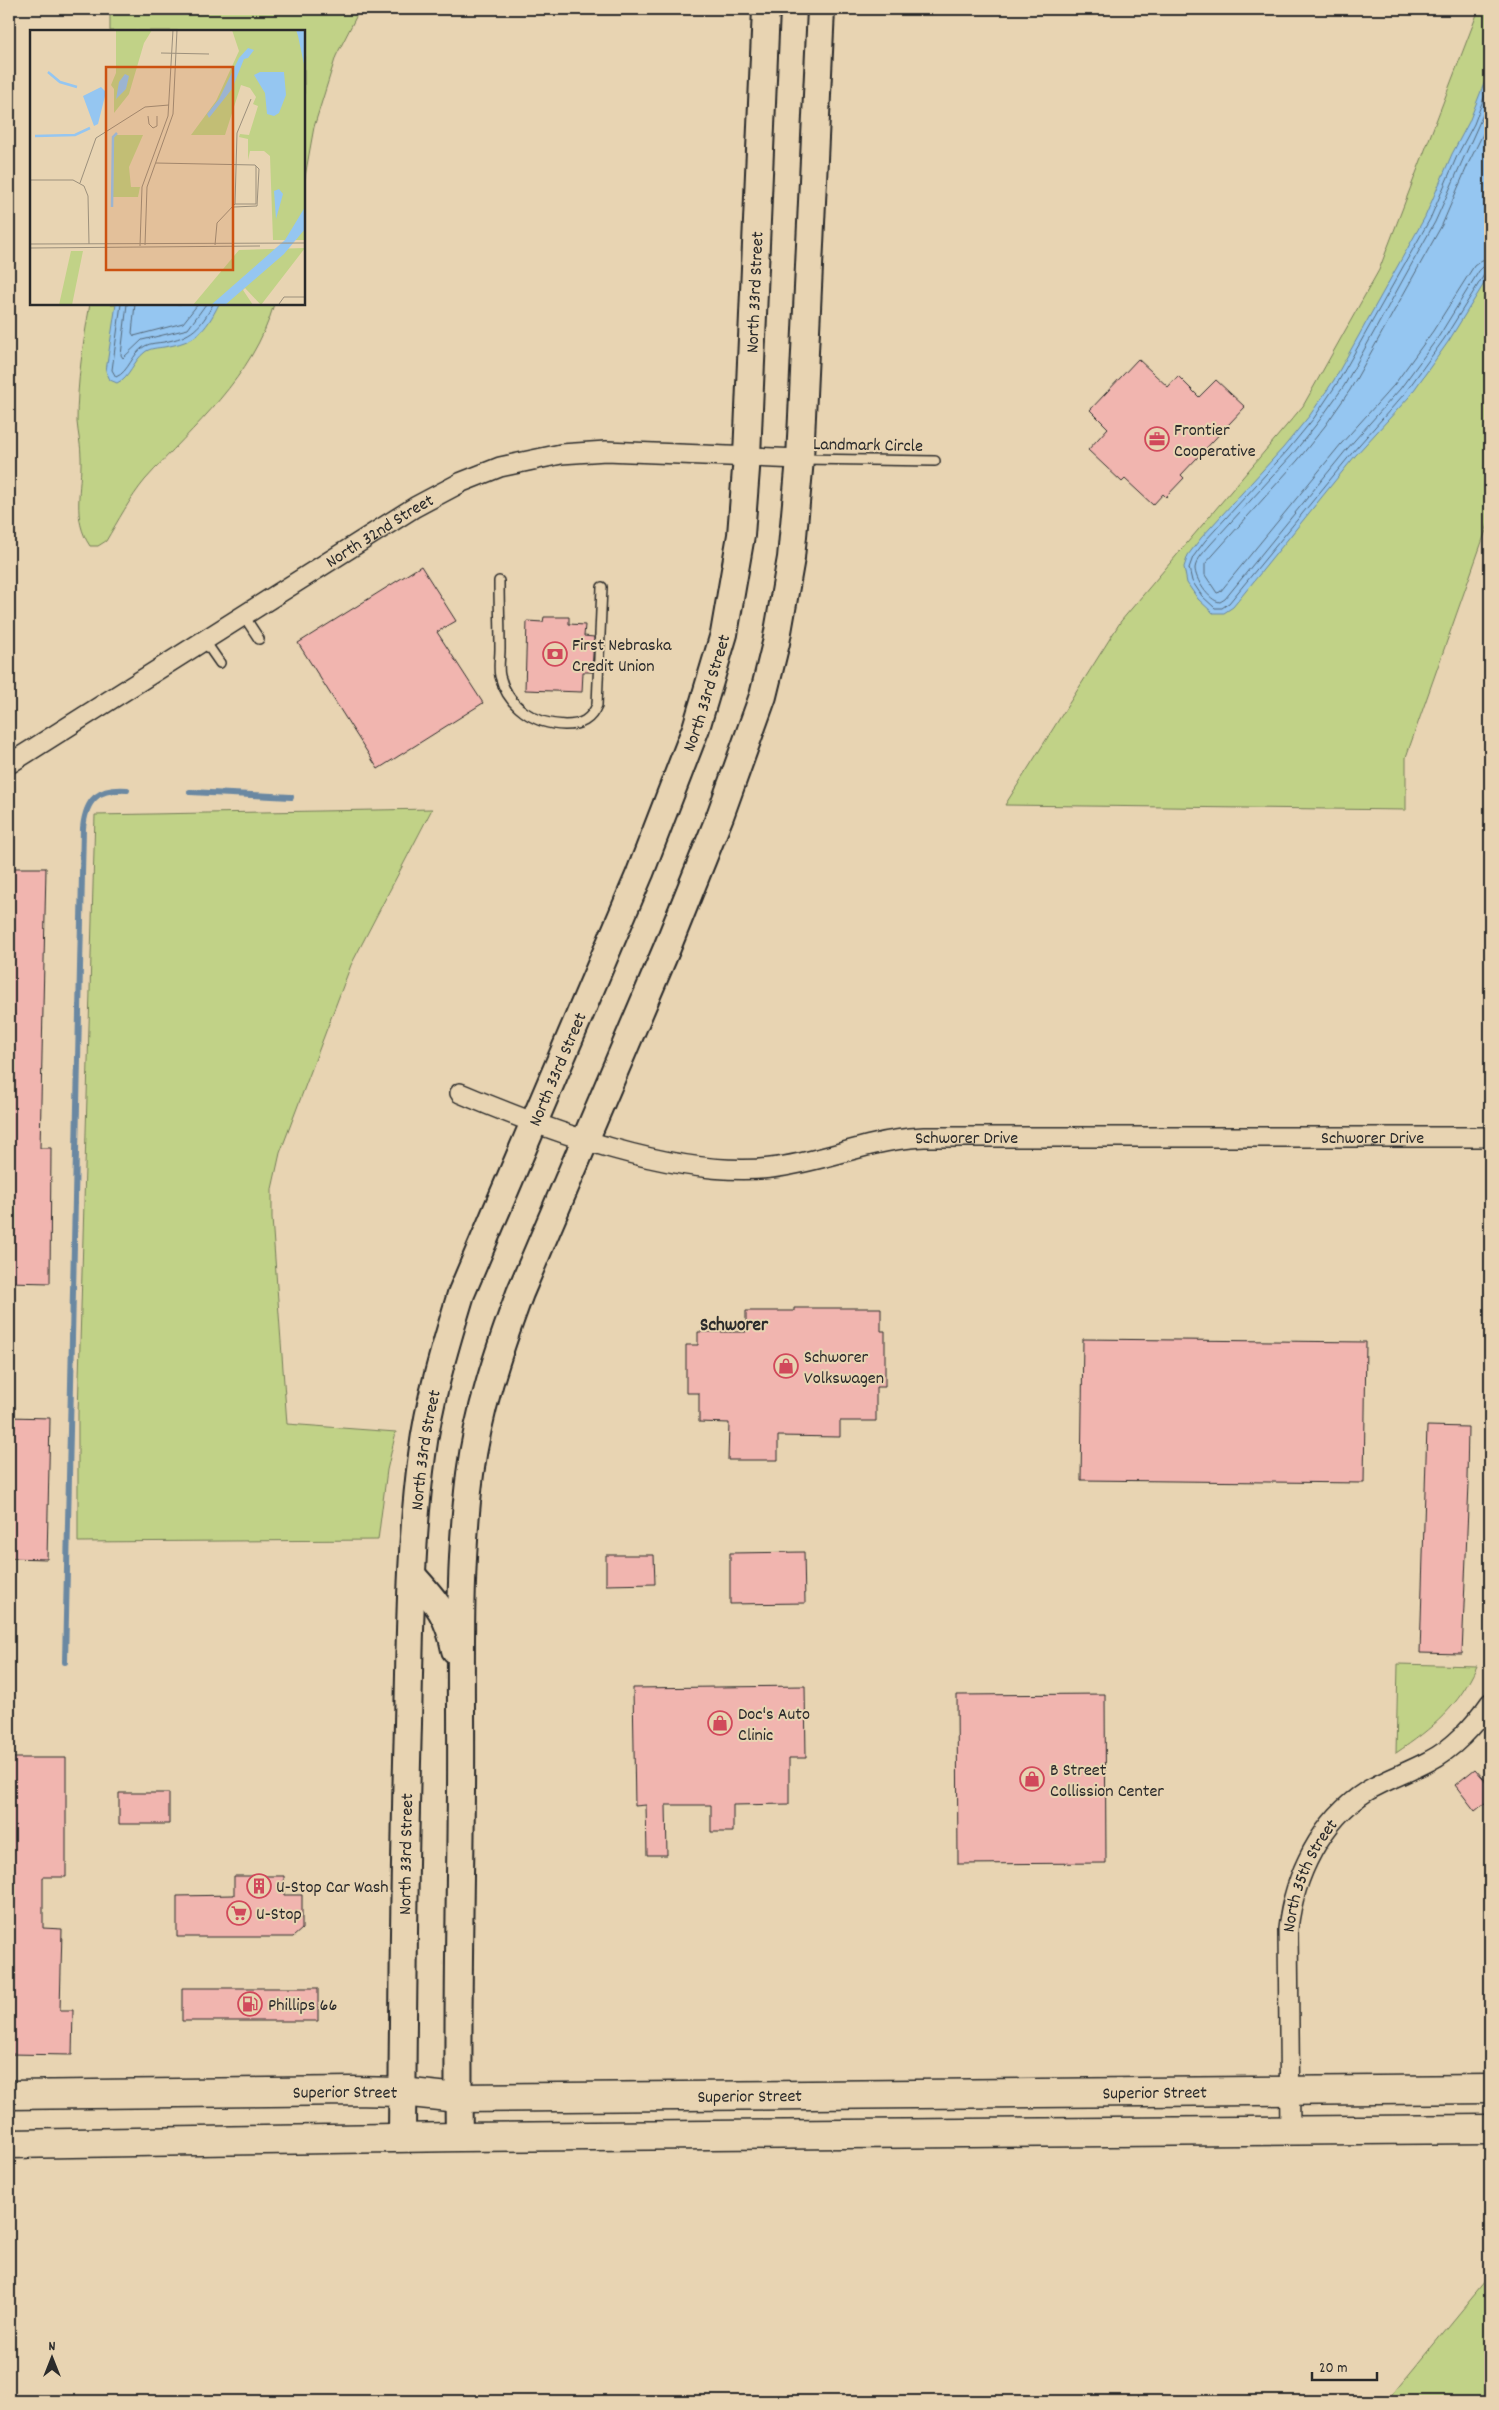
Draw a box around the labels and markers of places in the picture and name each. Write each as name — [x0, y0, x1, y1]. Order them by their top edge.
place label: Frontier Cooperative — [1174, 419, 1256, 465]
office icon: Frontier Cooperative — [1144, 426, 1170, 452]
place label: First Nebraska Credit Union — [572, 634, 672, 680]
bank icon: First Nebraska Credit Union — [542, 641, 568, 667]
place label: Schworer Volkswagen — [804, 1346, 884, 1392]
shop icon: Schworer Volkswagen — [773, 1353, 799, 1379]
place label: Doc's Auto Clinic — [738, 1703, 810, 1749]
shop icon: Doc's Auto Clinic — [707, 1710, 733, 1736]
place label: B Street Collission Center — [1050, 1759, 1164, 1805]
shop icon: B Street Collission Center — [1019, 1766, 1045, 1792]
building icon: U-Stop Car Wash — [246, 1873, 272, 1899]
place label: U-Stop Car Wash — [276, 1876, 389, 1901]
supermarket icon: U-Stop — [226, 1900, 252, 1926]
place label: U-Stop — [256, 1903, 302, 1928]
fuel station icon: Phillips 66 — [237, 1991, 263, 2017]
place label: Phillips 66 — [268, 1994, 337, 2019]

